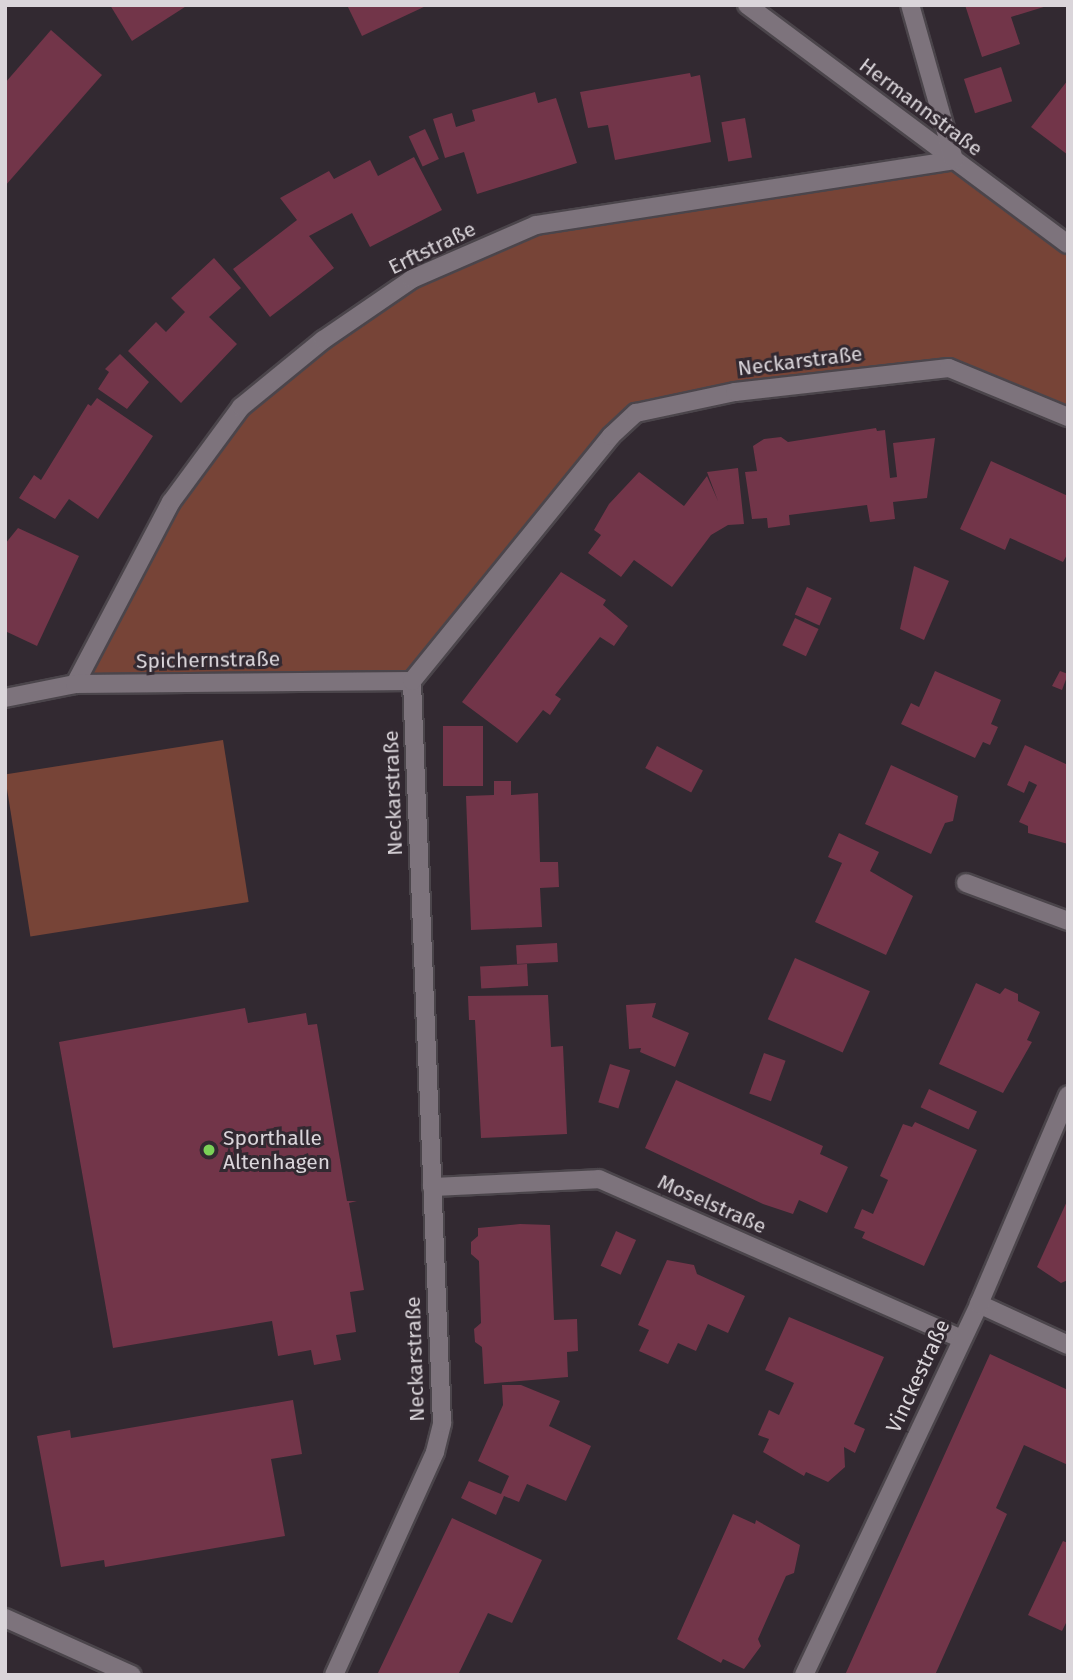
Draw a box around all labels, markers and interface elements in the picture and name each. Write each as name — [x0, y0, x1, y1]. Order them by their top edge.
street label: Hermannstraße — [854, 52, 988, 162]
street label: Erftstraße — [384, 216, 480, 280]
street label: Neckarstraße — [736, 341, 864, 381]
street label: Spichernstraße — [136, 646, 280, 674]
street label: Neckarstraße — [378, 730, 408, 856]
place label: Sporthalle Altenhagen — [223, 1125, 330, 1175]
marker: Sporthalle Altenhagen — [201, 1142, 217, 1158]
street label: Moselstraße — [654, 1169, 770, 1239]
street label: Neckarstraße — [400, 1296, 430, 1422]
street label: Vinckestraße — [881, 1315, 955, 1437]

